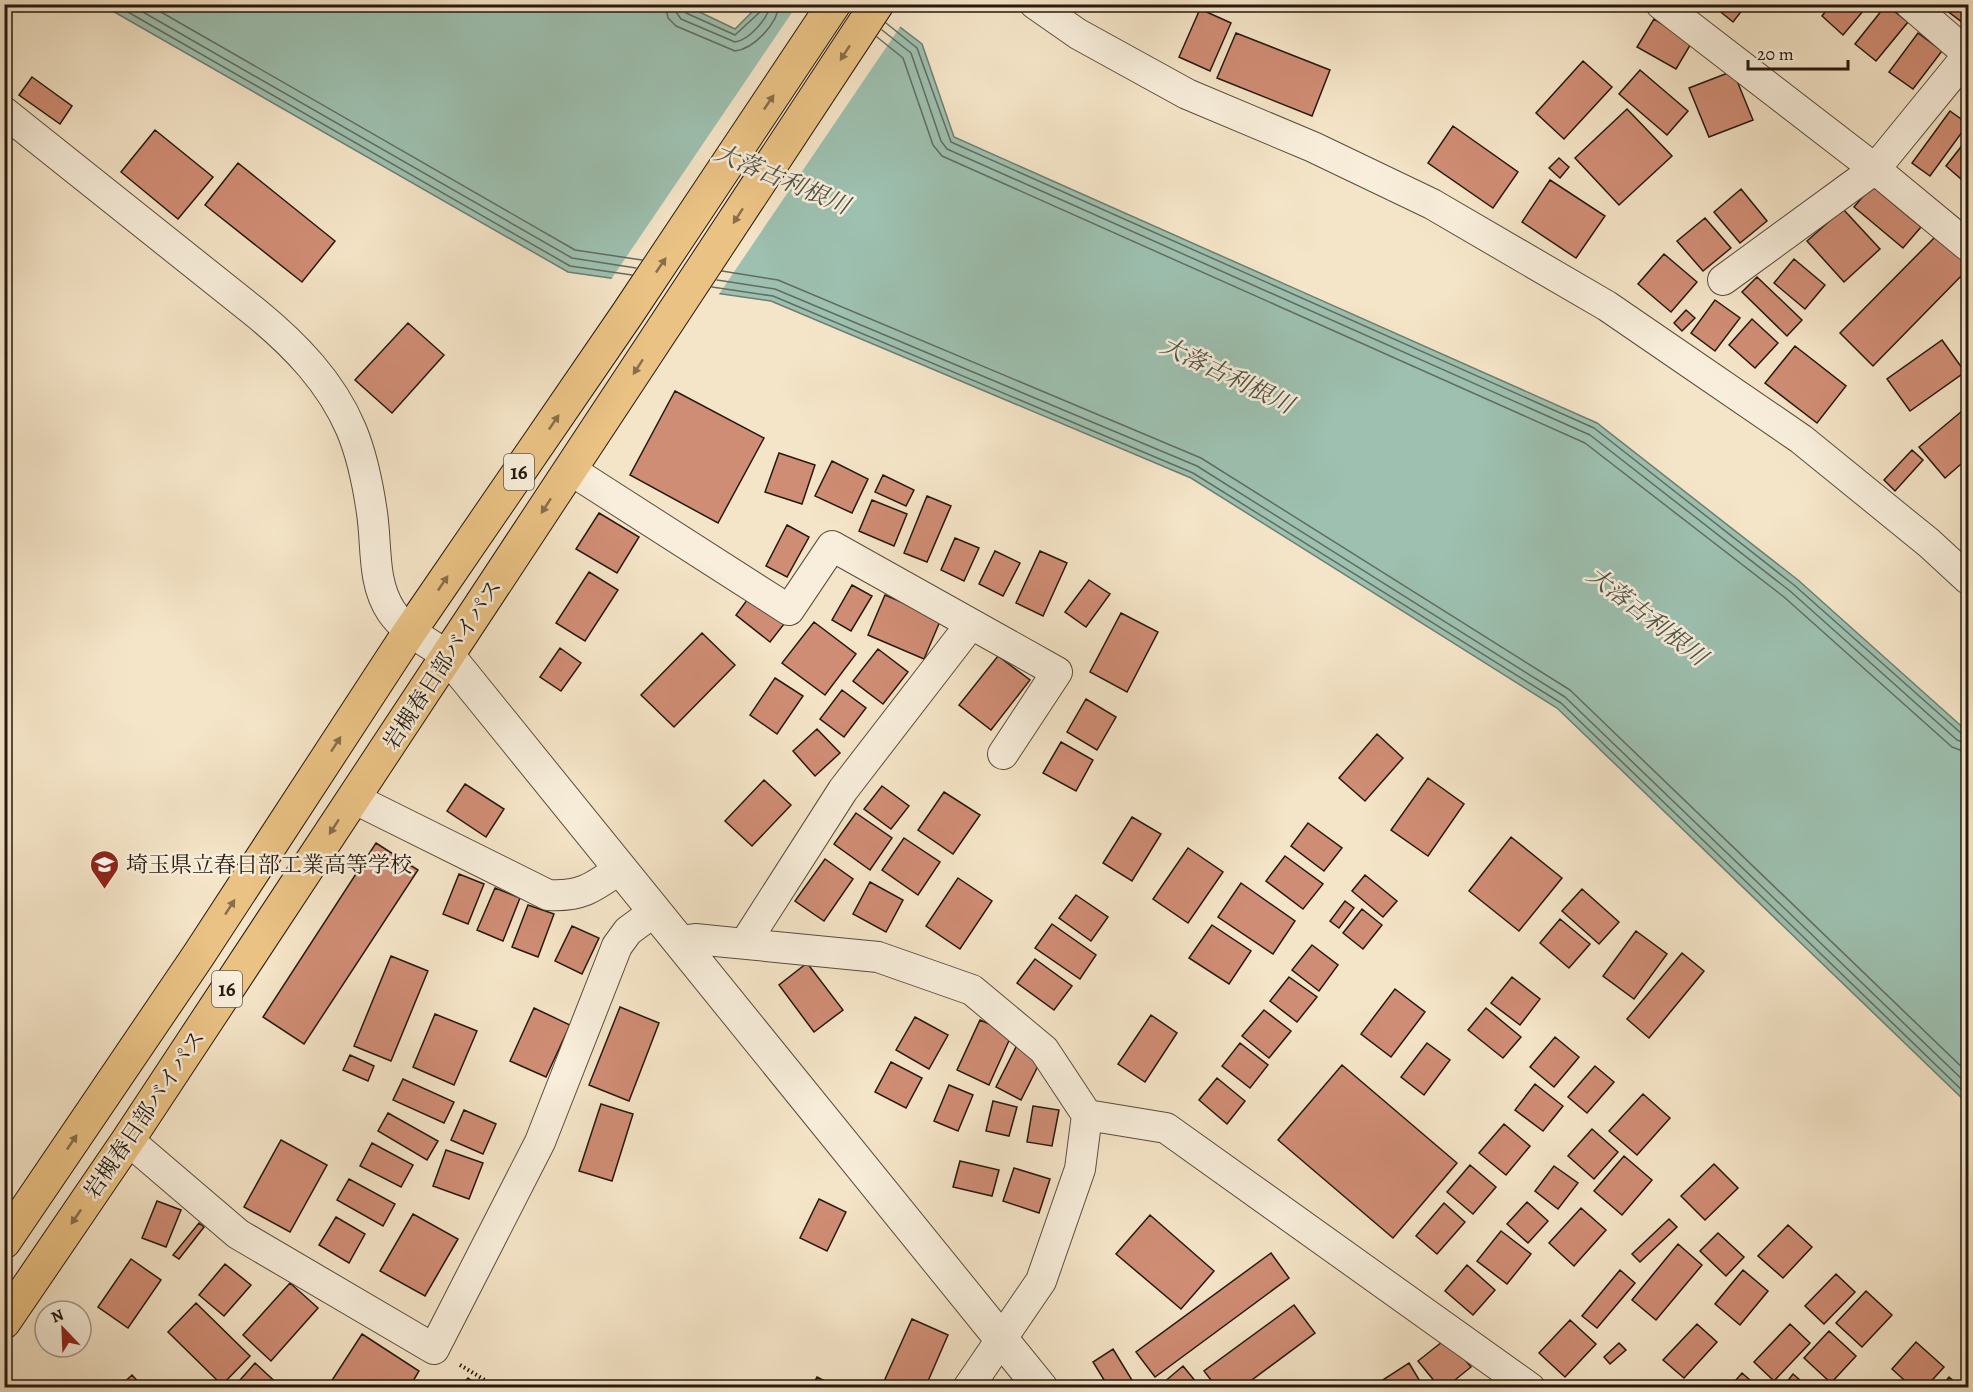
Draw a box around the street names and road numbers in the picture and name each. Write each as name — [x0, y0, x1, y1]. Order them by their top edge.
road number: 16 — [504, 454, 534, 490]
street label: 岩槻春日部バイパス — [376, 574, 509, 756]
road number: 16 — [212, 971, 242, 1007]
street label: 岩槻春日部バイパス — [77, 1024, 213, 1205]

